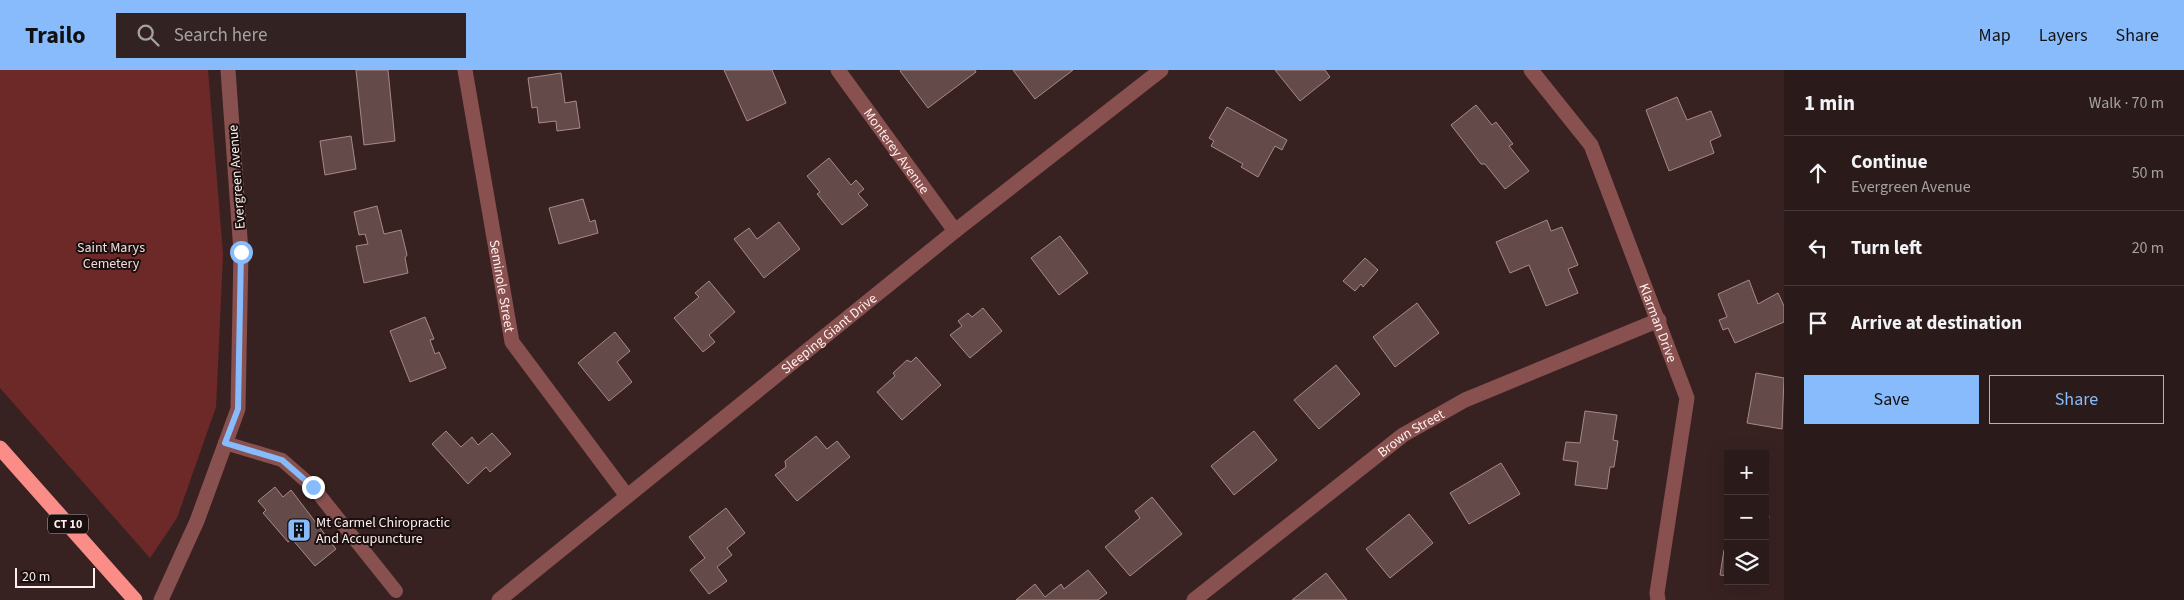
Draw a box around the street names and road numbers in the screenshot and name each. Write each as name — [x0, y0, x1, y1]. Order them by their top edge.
street label: Monterey Avenue — [858, 105, 934, 198]
street label: Evergreen Avenue — [223, 124, 251, 230]
street label: Seminole Street — [484, 238, 519, 334]
street label: Klarman Drive — [1633, 281, 1682, 365]
street label: Sleeping Giant Drive — [777, 289, 882, 379]
street label: Brown Street — [1374, 405, 1449, 462]
road number: CT 10 — [48, 514, 88, 534]

